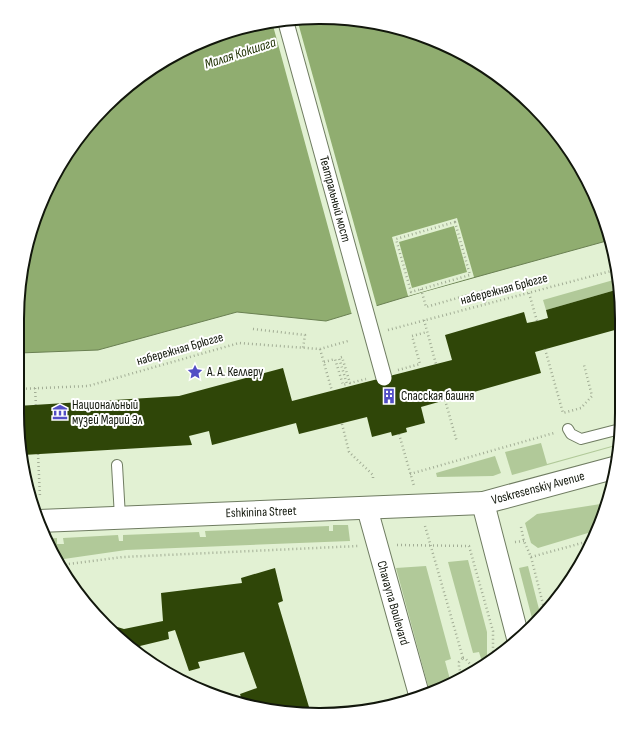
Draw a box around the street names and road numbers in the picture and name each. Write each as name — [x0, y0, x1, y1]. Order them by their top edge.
street label: Театральный мост — [316, 154, 354, 244]
street label: набережная Брюгге — [459, 270, 549, 308]
street label: набережная Брюгге — [135, 329, 225, 369]
street label: Voskresenskiy Avenue — [490, 468, 586, 508]
street label: Eshkinina Street — [225, 503, 297, 521]
street label: Chavayna Boulevard — [373, 559, 413, 647]

